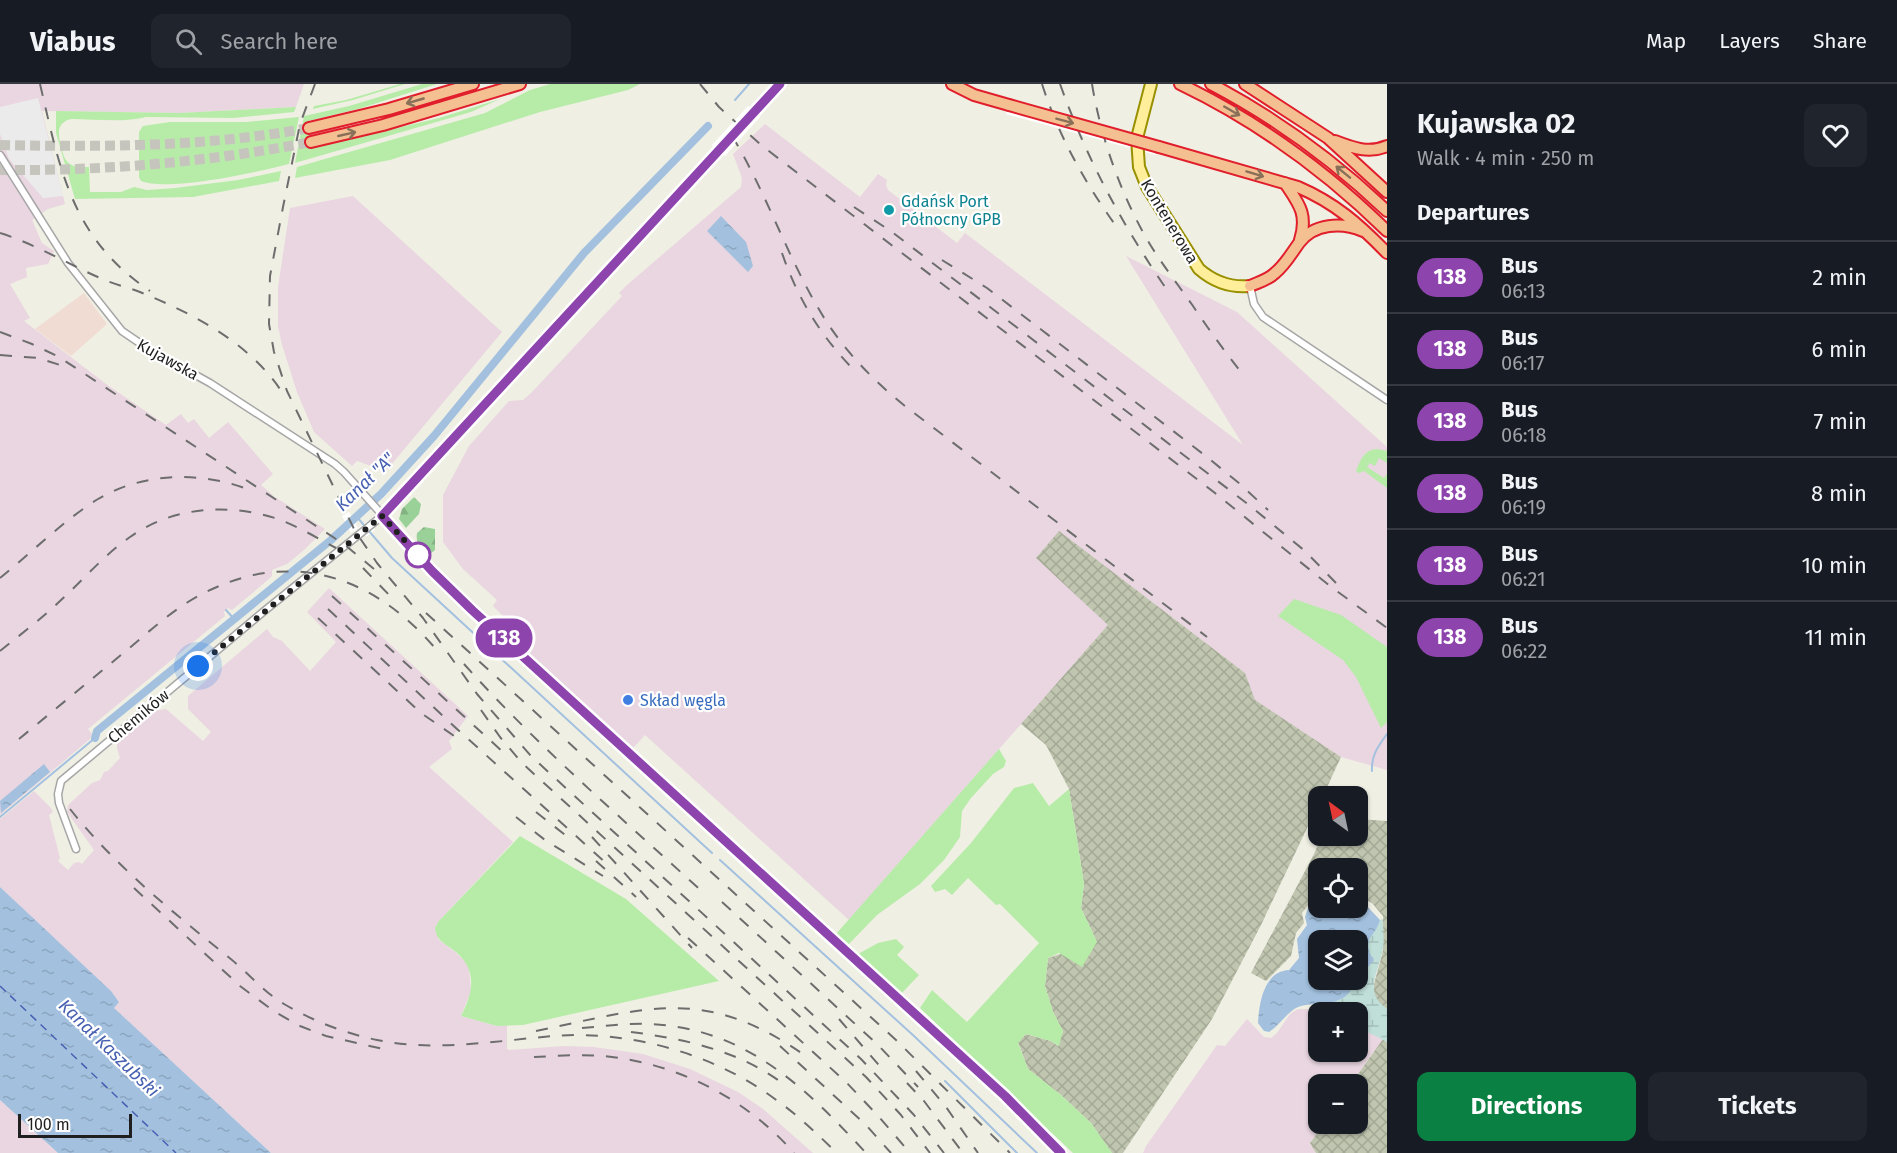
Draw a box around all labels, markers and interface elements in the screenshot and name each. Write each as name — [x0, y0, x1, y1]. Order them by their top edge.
search box — [151, 14, 571, 68]
text: Viabus — [30, 25, 115, 58]
icon: search — [172, 25, 205, 58]
text: Search here — [220, 28, 338, 55]
text: Map — [1646, 28, 1686, 54]
text: Layers — [1719, 28, 1780, 54]
text: Share — [1813, 28, 1867, 54]
one-way arrow — [406, 96, 425, 107]
button: heart — [1804, 104, 1867, 167]
one-way arrow — [1223, 105, 1240, 117]
text: Kujawska 02 — [1417, 107, 1576, 140]
one-way arrow — [1055, 116, 1074, 127]
one-way arrow — [337, 128, 357, 139]
text: Walk · 4 min · 250 m — [1417, 146, 1594, 170]
one-way arrow — [1336, 166, 1352, 179]
one-way arrow — [1245, 170, 1264, 181]
street label: Kontenerowa — [1137, 176, 1202, 267]
place label: Gdańsk Port Północny GPB — [901, 192, 1001, 229]
text: Departures — [1417, 199, 1529, 226]
marker: Gdańsk Port Północny GPB — [882, 203, 896, 217]
text: Bus — [1501, 252, 1538, 279]
text: 138 — [1434, 264, 1466, 290]
text: 2 min — [1812, 264, 1867, 291]
text: 06:13 — [1501, 279, 1545, 303]
text: Bus — [1501, 324, 1538, 351]
street label: Kujawska — [134, 335, 202, 384]
text: 138 — [1434, 336, 1466, 362]
text: 6 min — [1811, 336, 1867, 363]
text: 06:17 — [1501, 351, 1544, 375]
text: Bus — [1501, 396, 1538, 423]
text: 138 — [1434, 408, 1466, 434]
text: 7 min — [1813, 408, 1867, 435]
text: 06:18 — [1501, 423, 1547, 447]
water label: Kanał "A" — [331, 448, 400, 516]
text: Bus — [1501, 468, 1538, 495]
text: 138 — [1434, 480, 1466, 506]
text: 8 min — [1811, 480, 1867, 507]
text: 06:19 — [1501, 495, 1546, 519]
text: Bus — [1501, 540, 1538, 567]
unlabelled marker — [405, 542, 431, 568]
text: 138 — [1434, 552, 1466, 578]
text: 10 min — [1801, 552, 1867, 579]
text: 06:21 — [1501, 567, 1546, 591]
text: Bus — [1501, 612, 1538, 639]
line badge: 138 — [470, 618, 538, 658]
text: 138 — [1434, 624, 1466, 650]
text: 11 min — [1804, 624, 1867, 651]
text: 138 — [488, 625, 520, 651]
text: 06:22 — [1501, 639, 1547, 663]
your location — [183, 651, 213, 681]
street label: Chemików — [104, 685, 173, 747]
place label: Skład węgla — [640, 691, 726, 710]
marker: Skład węgla — [621, 693, 635, 707]
north arrow — [1308, 786, 1368, 846]
map controls — [1308, 786, 1368, 1134]
button: locate — [1308, 858, 1368, 918]
button: layers — [1308, 930, 1368, 990]
water label: Kanał Kaszubski — [54, 994, 164, 1102]
button: + — [1308, 1002, 1368, 1062]
button: Directions — [1417, 1072, 1636, 1141]
button: Tickets — [1648, 1072, 1867, 1141]
button: − — [1308, 1074, 1368, 1134]
scale bar — [18, 1111, 132, 1138]
text: 100 m — [27, 1115, 70, 1134]

